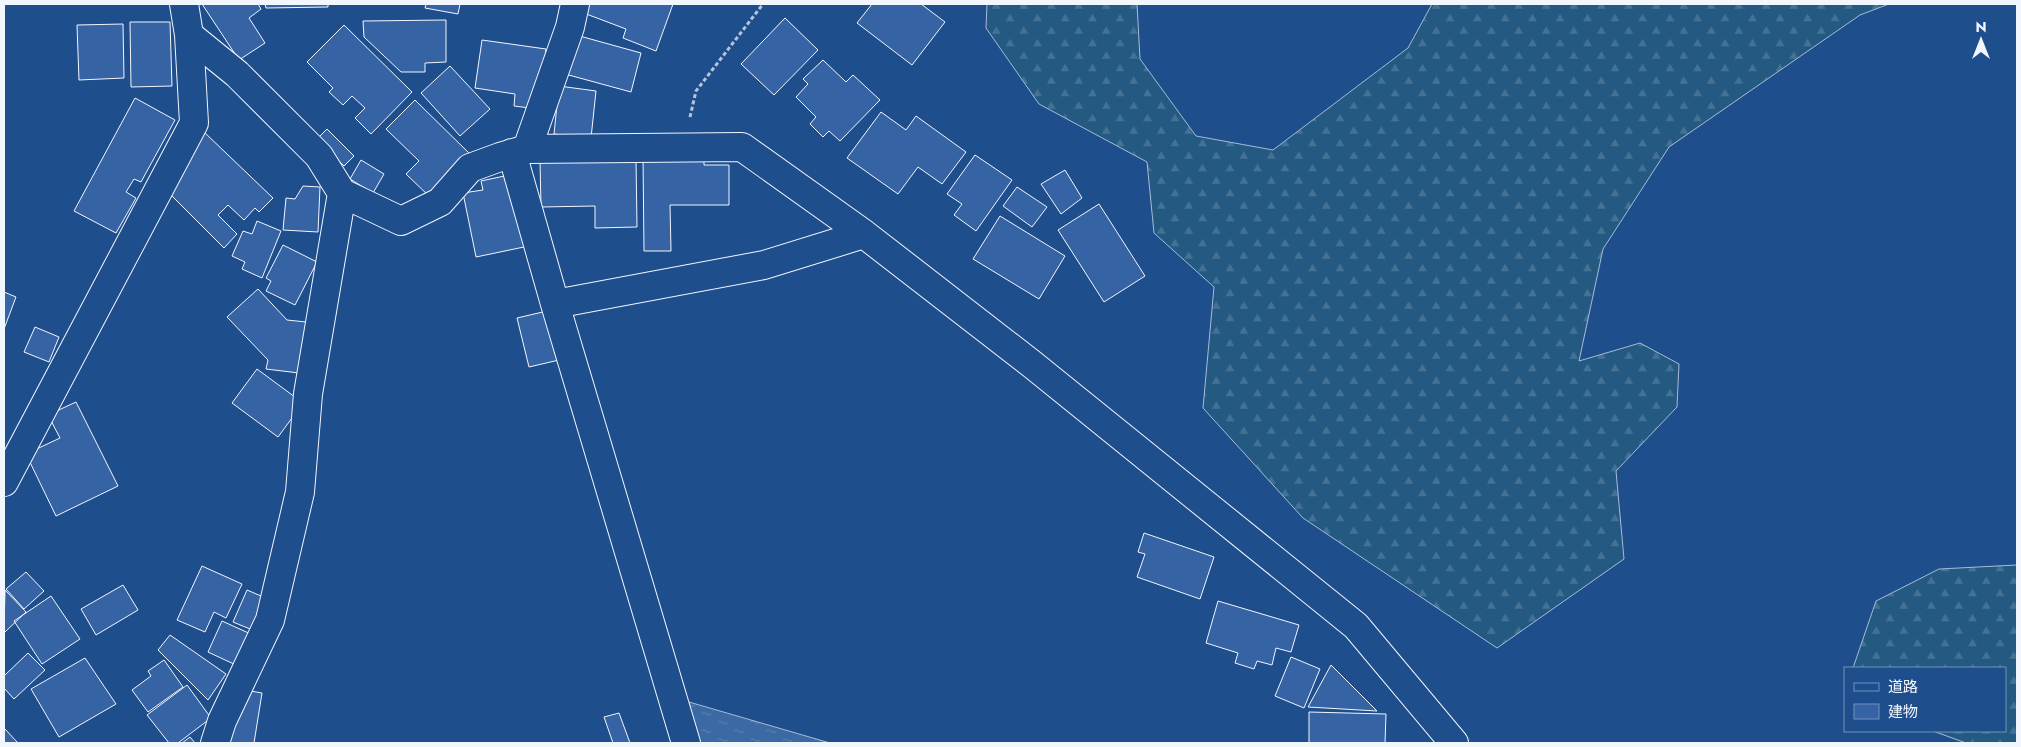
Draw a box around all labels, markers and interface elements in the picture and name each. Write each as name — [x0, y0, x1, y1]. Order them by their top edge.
north arrow — [1956, 15, 2006, 65]
text: N — [1975, 17, 1987, 37]
legend — [1844, 667, 2006, 732]
text: 道路 — [1888, 676, 1918, 698]
text: 建物 — [1888, 701, 1918, 723]

